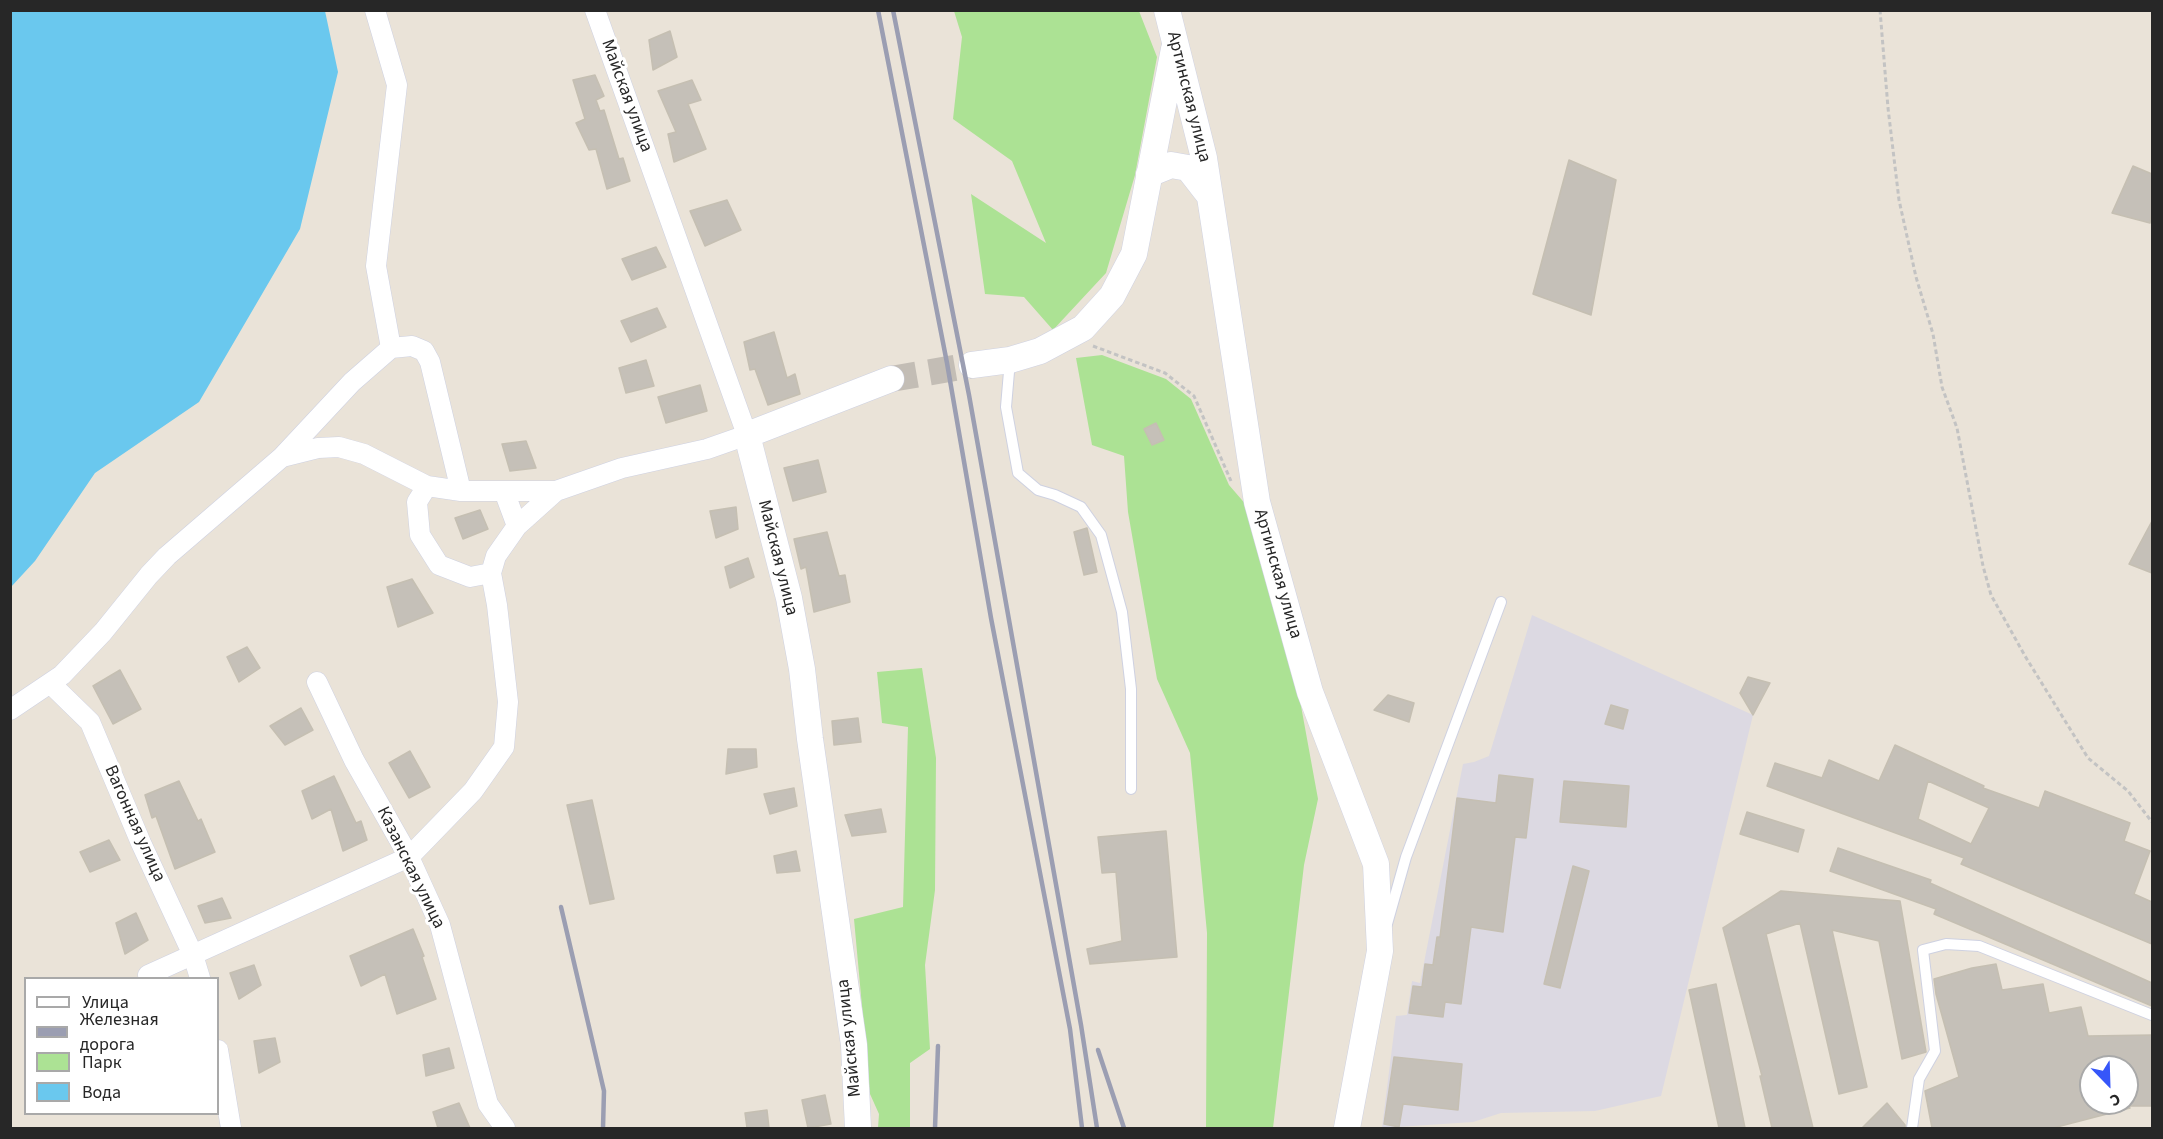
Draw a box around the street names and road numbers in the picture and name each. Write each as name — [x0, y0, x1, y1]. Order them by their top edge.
street label: Артинская улица — [1161, 29, 1215, 165]
street label: Майская улица — [596, 37, 656, 155]
street label: Майская улица — [752, 498, 802, 618]
street label: Артинская улица — [1248, 507, 1306, 641]
street label: Вагонная улица — [99, 762, 169, 886]
street label: Казанская улица — [371, 804, 449, 932]
street label: Майская улица — [833, 978, 867, 1098]

